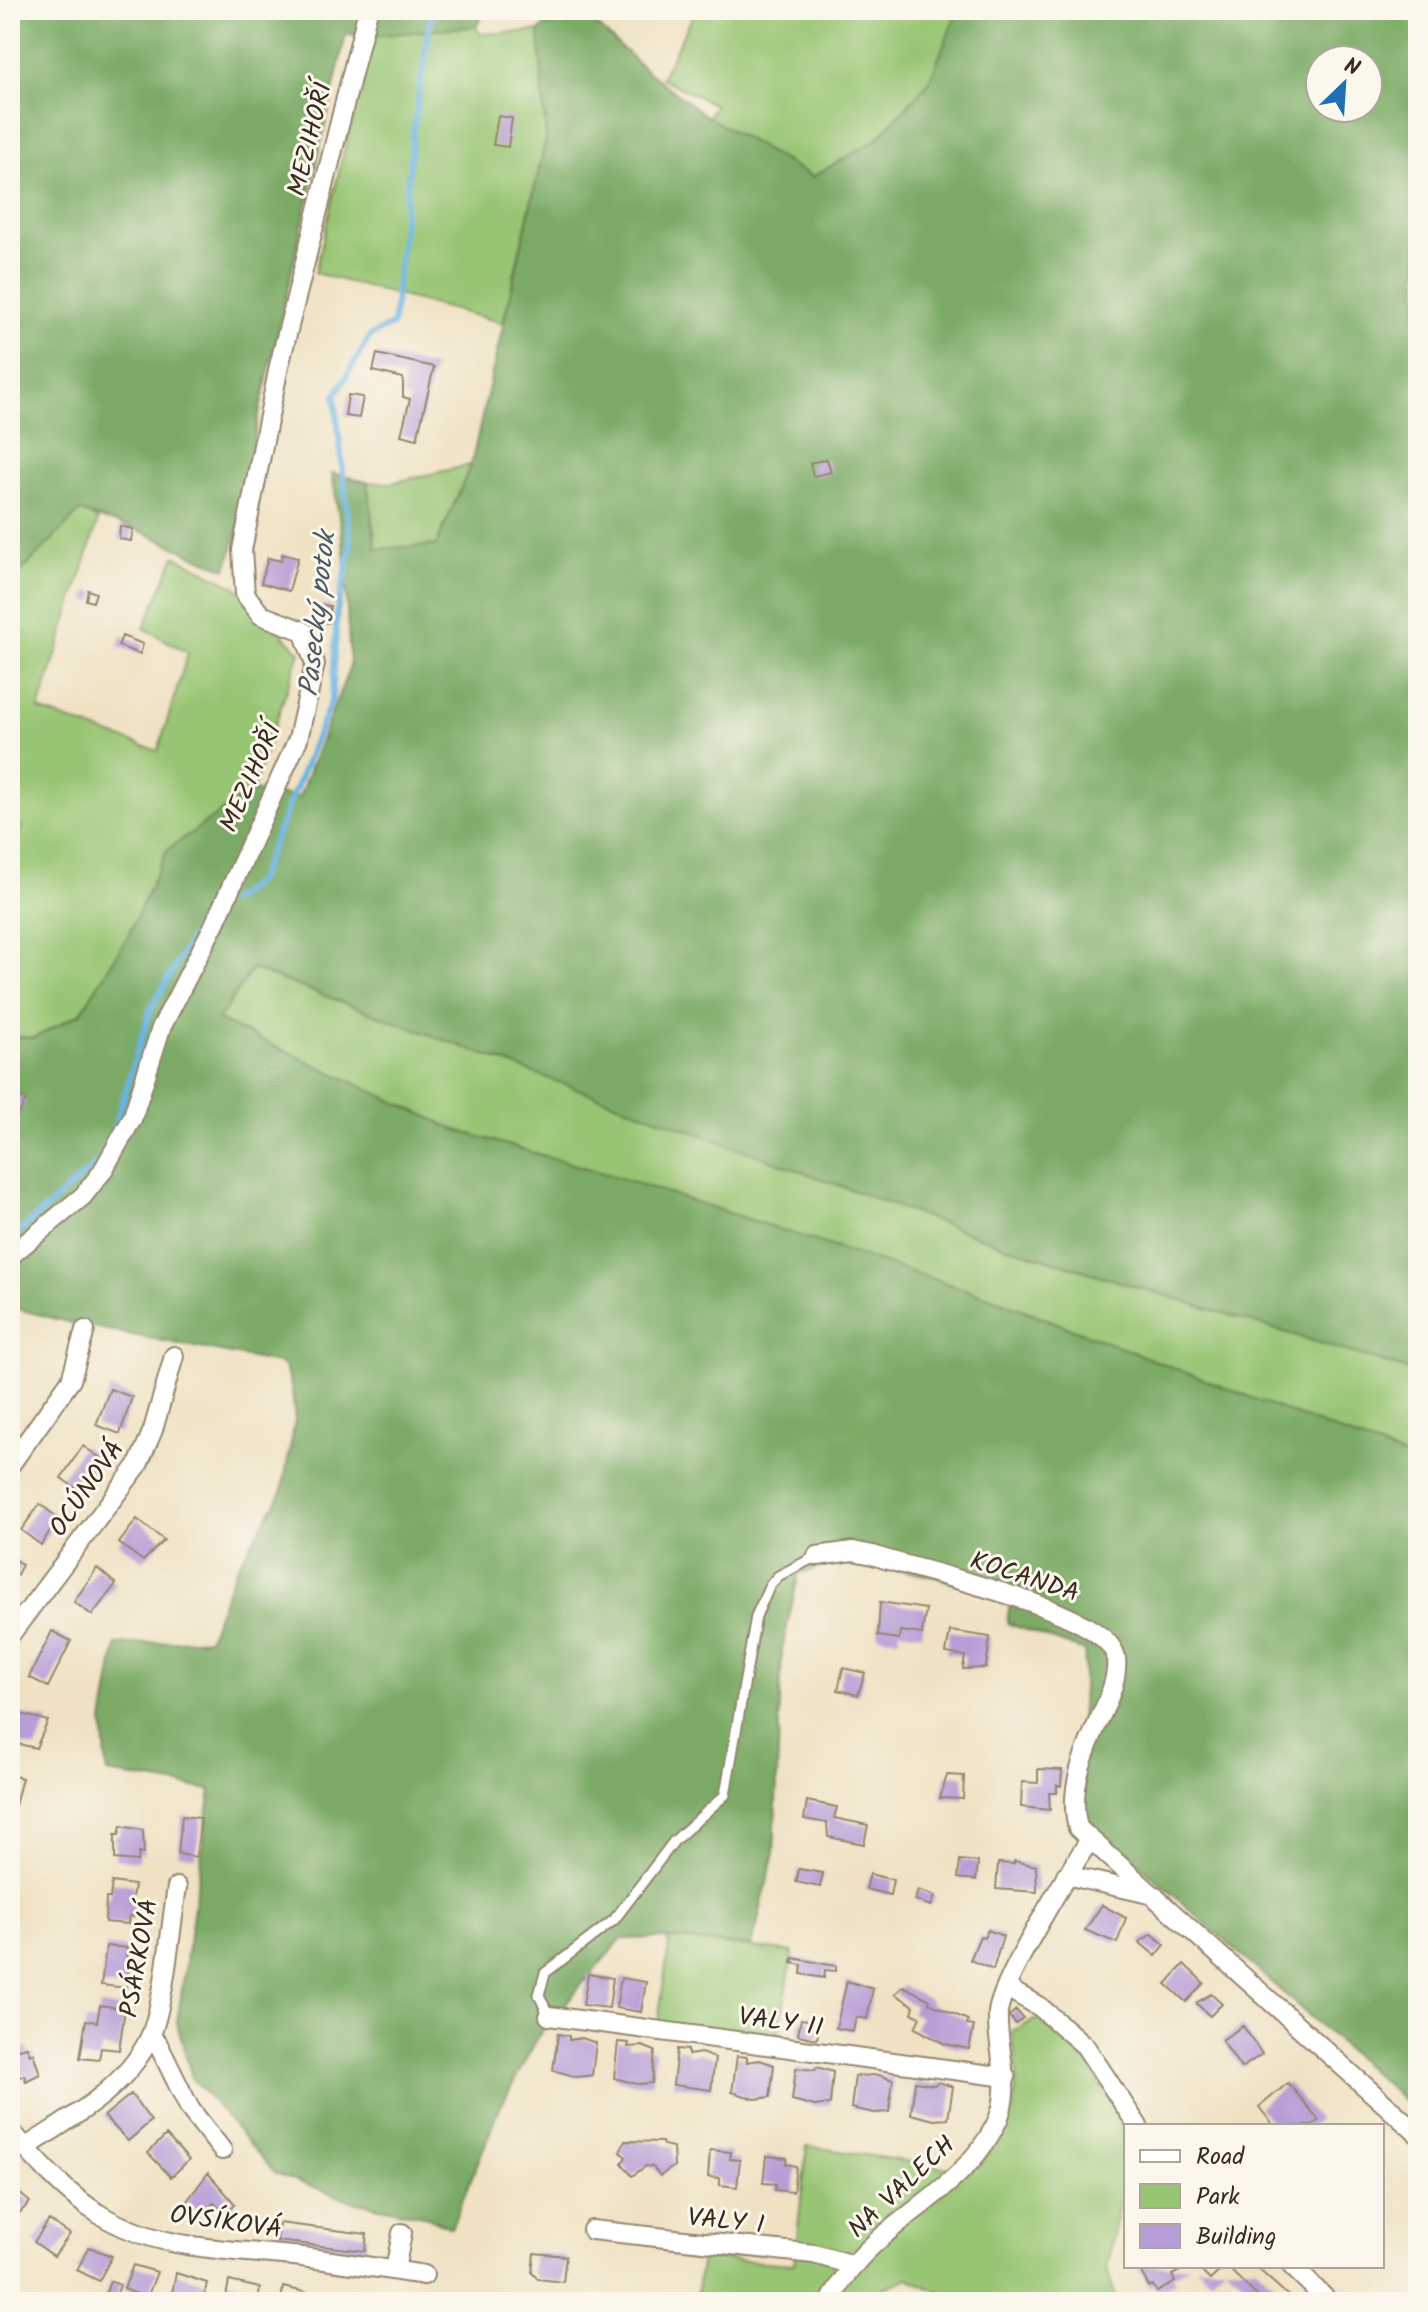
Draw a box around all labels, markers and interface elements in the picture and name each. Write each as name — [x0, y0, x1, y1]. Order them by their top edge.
north arrow — [1304, 44, 1384, 124]
text: N — [1338, 49, 1365, 87]
street label: MEZIHOŘÍ — [276, 74, 346, 201]
water label: Pasecký potok — [287, 526, 350, 699]
street label: MEZIHOŘÍ — [209, 713, 296, 839]
street label: OCÚNOVÁ — [39, 1432, 136, 1546]
street label: KOCANDA — [964, 1540, 1085, 1615]
street label: PSÁRKOVÁ — [109, 1896, 171, 2021]
street label: VALY II — [736, 1996, 826, 2050]
legend — [1124, 2124, 1384, 2268]
street label: NA VALECH — [838, 2126, 966, 2249]
text: Road — [1196, 2138, 1245, 2177]
text: Park — [1196, 2178, 1240, 2217]
street label: OVSÍKOVÁ — [167, 2194, 284, 2252]
street label: VALY I — [685, 2197, 766, 2247]
text: Building — [1196, 2218, 1276, 2257]

